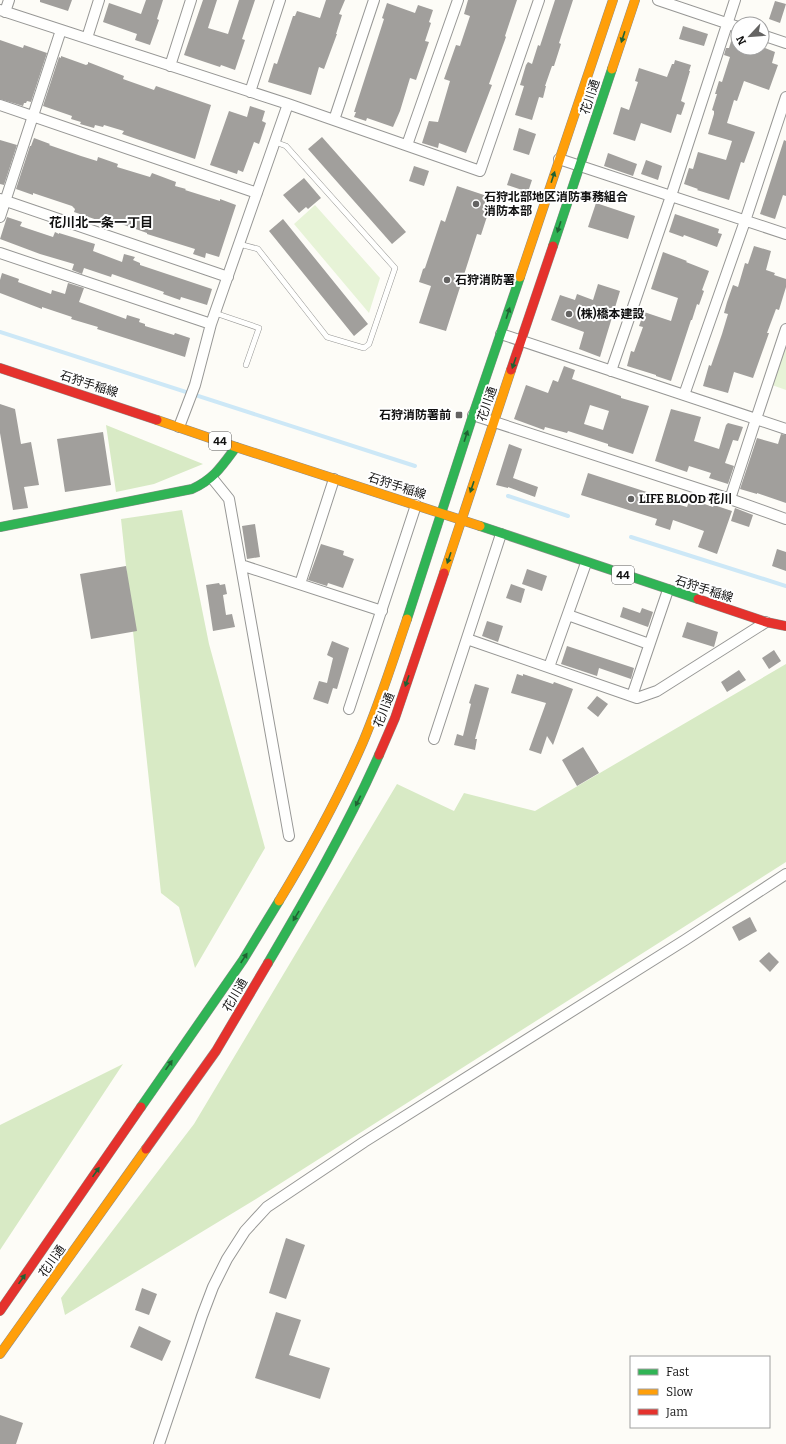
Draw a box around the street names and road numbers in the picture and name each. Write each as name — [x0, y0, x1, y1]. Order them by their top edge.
street label: 花川通 — [578, 78, 602, 116]
street label: 石狩手稲線 — [58, 368, 120, 400]
street label: 花川通 — [475, 385, 499, 423]
road number: 44 — [209, 432, 231, 450]
street label: 石狩手稲線 — [366, 470, 428, 502]
road number: 44 — [612, 566, 634, 584]
street label: 石狩手稲線 — [673, 573, 735, 605]
street label: 花川通 — [371, 691, 397, 729]
street label: 花川通 — [220, 976, 250, 1014]
street label: 花川通 — [36, 1242, 68, 1280]

